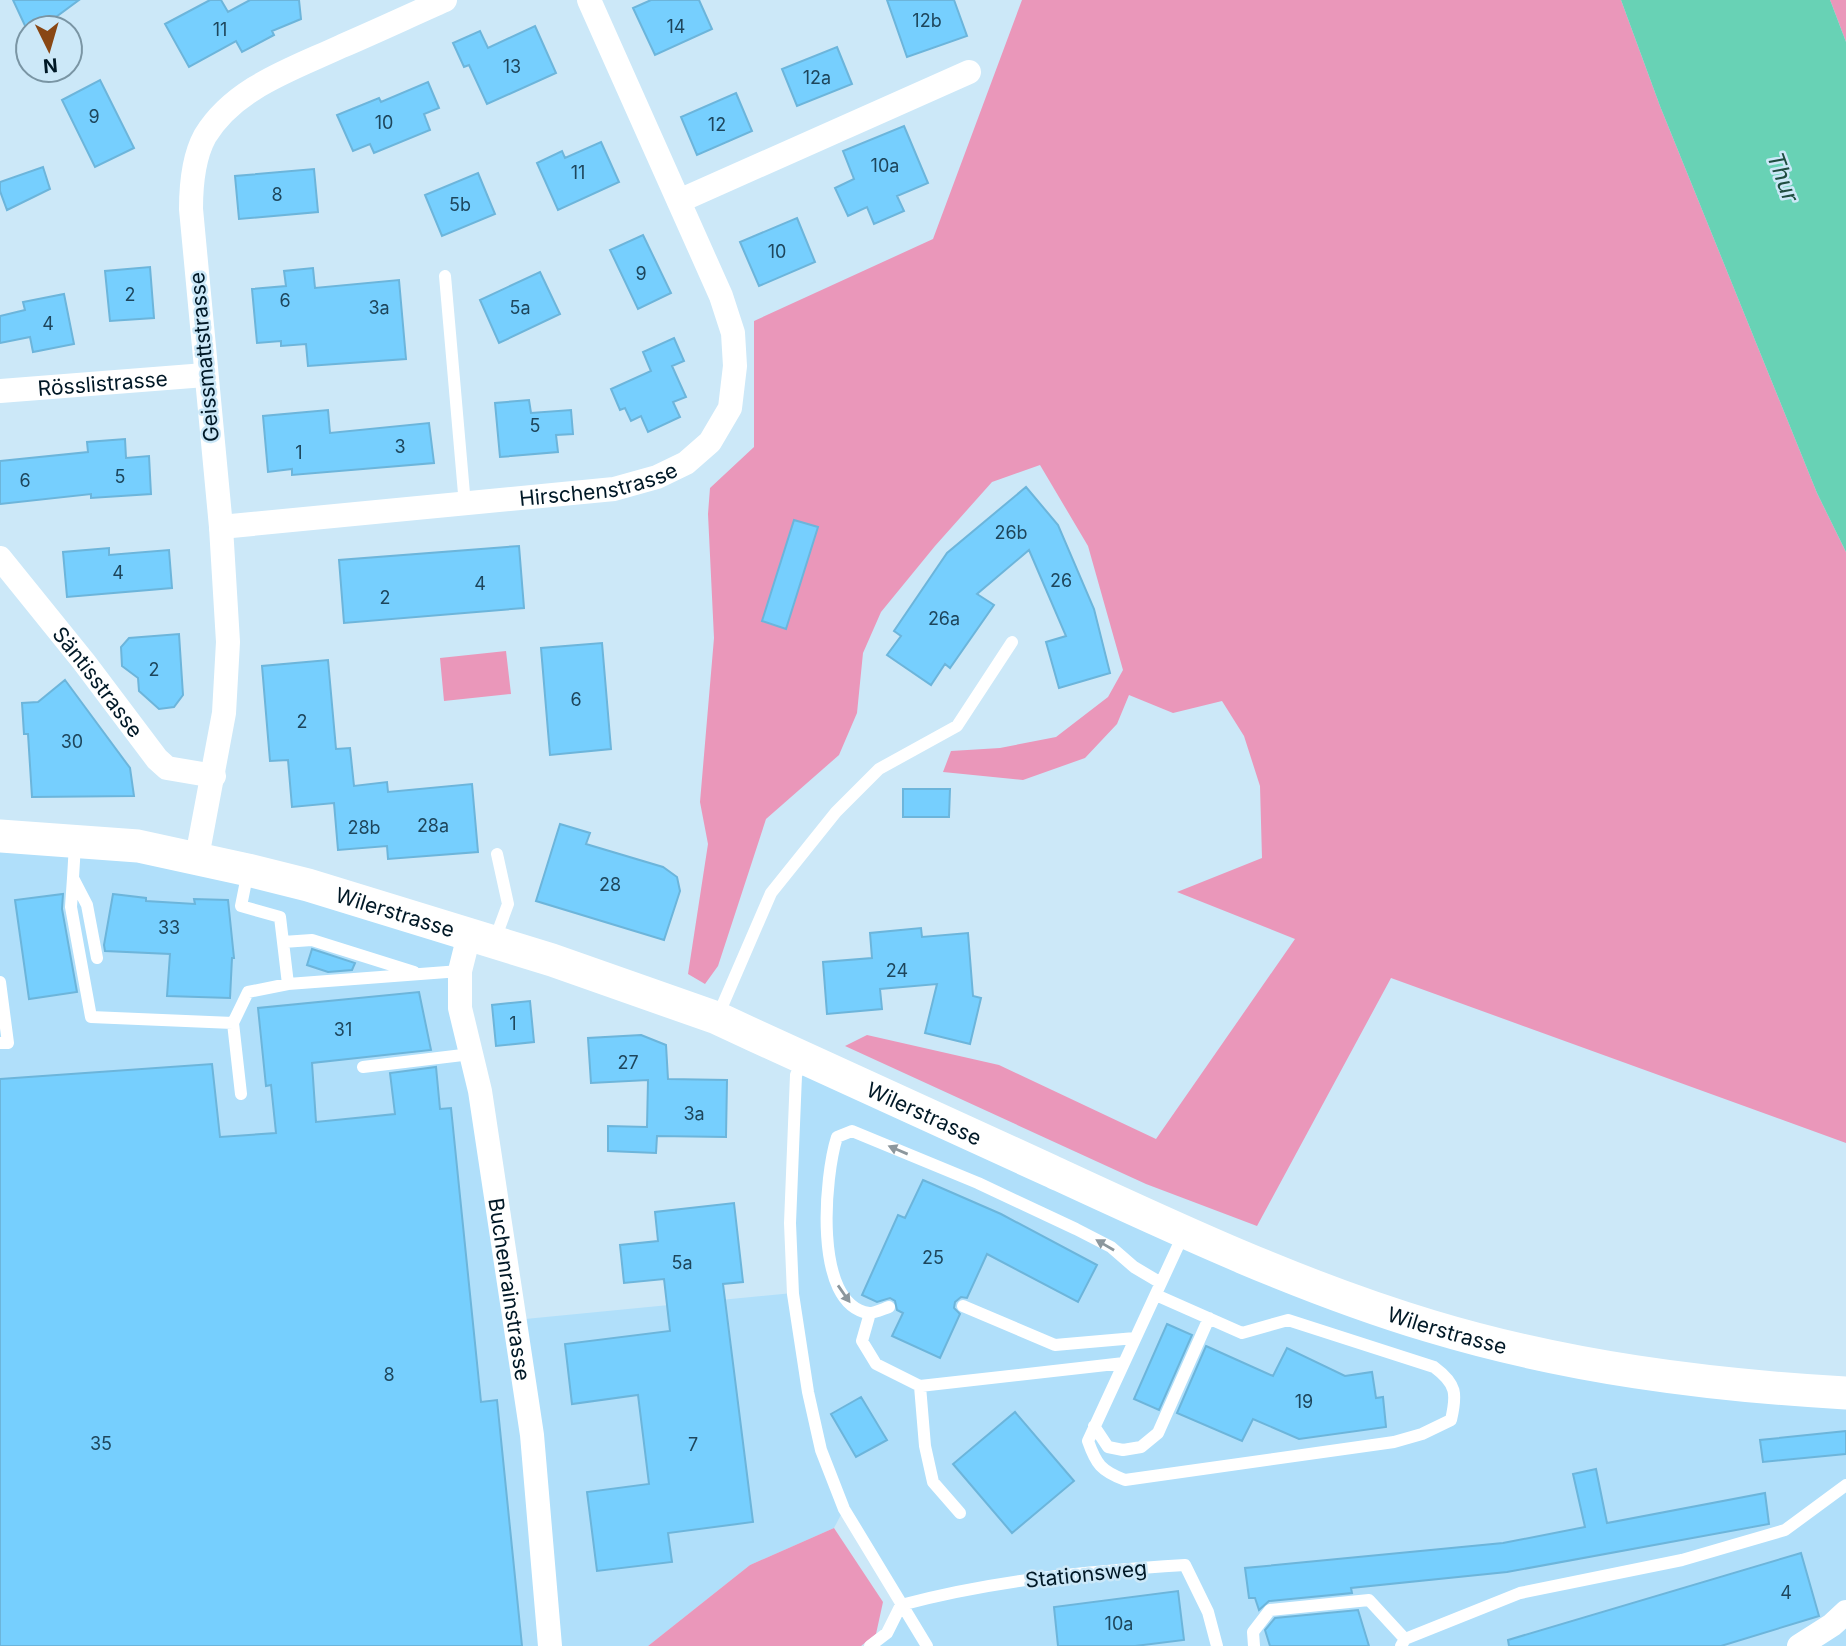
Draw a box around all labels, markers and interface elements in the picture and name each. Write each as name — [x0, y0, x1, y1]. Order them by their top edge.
house number: 12b — [912, 10, 942, 31]
north arrow — [14, 14, 84, 84]
house number: 14 — [667, 16, 685, 37]
house number: 11 — [213, 19, 227, 40]
text: N — [42, 53, 59, 78]
house number: 13 — [503, 56, 521, 77]
house number: 12a — [803, 67, 831, 88]
house number: 9 — [88, 106, 100, 127]
house number: 10 — [375, 112, 393, 133]
house number: 12 — [708, 114, 726, 135]
water label: Thur — [1761, 148, 1805, 207]
house number: 10a — [871, 155, 899, 176]
house number: 11 — [571, 162, 585, 183]
house number: 8 — [271, 184, 283, 205]
house number: 5b — [449, 194, 471, 215]
house number: 10 — [768, 241, 786, 262]
house number: 9 — [635, 263, 647, 284]
street label: Geissmattstrasse — [184, 271, 224, 443]
house number: 2 — [125, 284, 135, 305]
house number: 6 — [279, 290, 291, 311]
house number: 3a — [368, 297, 390, 318]
house number: 5a — [509, 297, 531, 318]
house number: 4 — [42, 313, 54, 334]
street label: Rösslistrasse — [37, 365, 169, 401]
house number: 5 — [530, 415, 540, 436]
house number: 3 — [394, 436, 406, 457]
house number: 1 — [295, 442, 303, 463]
street label: Hirschenstrasse — [518, 457, 681, 511]
house number: 5 — [115, 466, 125, 487]
house number: 6 — [19, 470, 31, 491]
house number: 26b — [994, 522, 1028, 543]
house number: 4 — [112, 562, 124, 583]
house number: 26 — [1050, 570, 1072, 591]
house number: 4 — [474, 573, 486, 594]
house number: 2 — [380, 587, 390, 608]
house number: 26a — [928, 608, 960, 629]
street label: Säntisstrasse — [48, 621, 149, 742]
house number: 2 — [149, 659, 159, 680]
house number: 6 — [570, 689, 582, 710]
house number: 2 — [297, 711, 307, 732]
house number: 30 — [61, 731, 83, 752]
house number: 28a — [417, 815, 449, 836]
house number: 28b — [347, 817, 381, 838]
house number: 28 — [599, 874, 621, 895]
street label: Wilerstrasse — [333, 882, 458, 942]
house number: 33 — [158, 917, 180, 938]
house number: 24 — [886, 960, 908, 981]
house number: 1 — [509, 1013, 517, 1034]
house number: 31 — [334, 1019, 352, 1040]
house number: 27 — [617, 1052, 639, 1073]
street label: Wilerstrasse — [863, 1076, 986, 1150]
house number: 3a — [683, 1103, 705, 1124]
one-way arrow — [888, 1144, 908, 1156]
street label: Buchenrainstrasse — [484, 1196, 536, 1382]
one-way arrow — [1095, 1239, 1114, 1251]
house number: 25 — [922, 1247, 944, 1268]
house number: 5a — [671, 1252, 693, 1273]
one-way arrow — [837, 1284, 851, 1303]
street label: Wilerstrasse — [1384, 1301, 1510, 1359]
house number: 8 — [383, 1364, 395, 1385]
house number: 19 — [1295, 1391, 1313, 1412]
house number: 35 — [90, 1433, 112, 1454]
house number: 7 — [688, 1434, 698, 1455]
street label: Stationsweg — [1024, 1555, 1148, 1593]
house number: 4 — [1780, 1582, 1792, 1603]
house number: 10a — [1105, 1613, 1133, 1634]

